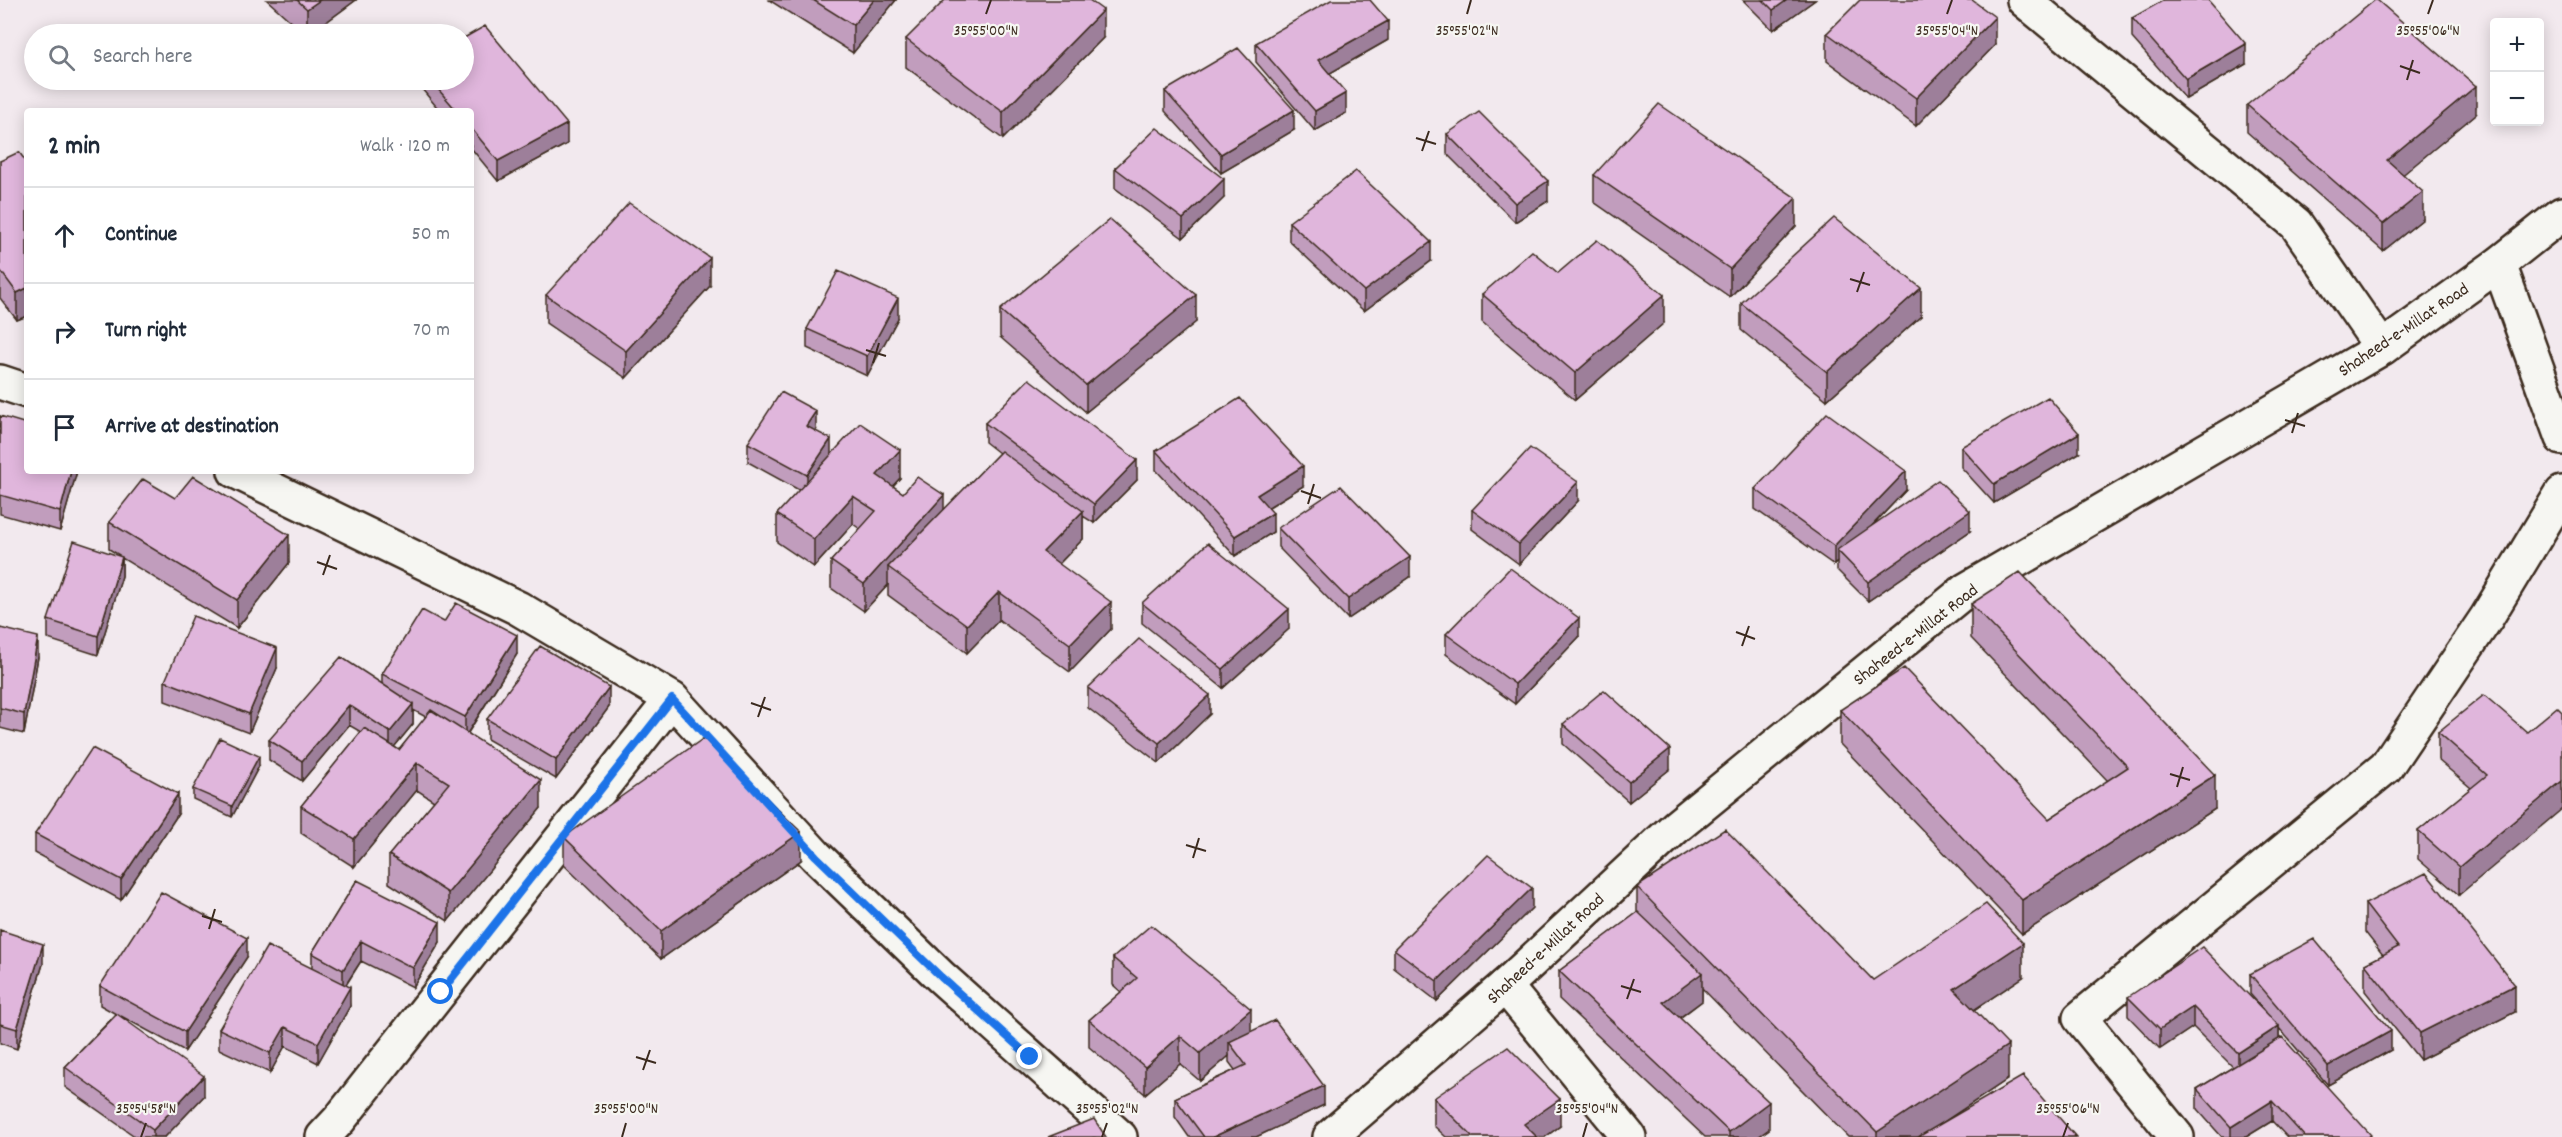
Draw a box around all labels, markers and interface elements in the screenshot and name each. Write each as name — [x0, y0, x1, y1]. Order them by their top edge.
map controls — [2490, 18, 2544, 126]
button: + — [2490, 18, 2544, 72]
text: 35°55'00"N — [954, 21, 1018, 43]
text: 35°55'02"N — [1436, 21, 1498, 43]
text: 35°55'04"N — [1916, 21, 1978, 43]
text: 35°55'06"N — [2396, 21, 2460, 43]
search box — [24, 24, 474, 90]
icon: search — [45, 41, 78, 74]
text: Search here — [93, 42, 192, 73]
button: − — [2490, 72, 2544, 126]
text: 2 min — [48, 129, 100, 166]
text: Walk · 120 m — [360, 133, 450, 161]
icon: ahead — [48, 219, 81, 252]
text: Continue — [105, 220, 177, 251]
text: 50 m — [412, 221, 450, 249]
street label: Shaheed-e-Millat Road — [2334, 278, 2475, 384]
icon: right — [48, 315, 81, 348]
text: Turn right — [105, 316, 187, 347]
text: 70 m — [413, 317, 450, 345]
icon: arrive — [48, 411, 81, 444]
text: Arrive at destination — [105, 412, 279, 443]
street label: Shaheed-e-Millat Road — [1849, 579, 1984, 693]
street label: Shaheed-e-Millat Road — [1482, 889, 1611, 1011]
route start — [427, 978, 453, 1004]
route end — [1016, 1043, 1042, 1069]
text: 35°54'58"N — [116, 1099, 176, 1121]
text: 35°55'00"N — [594, 1099, 658, 1121]
text: 35°55'02"N — [1076, 1099, 1138, 1121]
text: 35°55'04"N — [1556, 1099, 1618, 1121]
text: 35°55'06"N — [2036, 1099, 2100, 1121]

